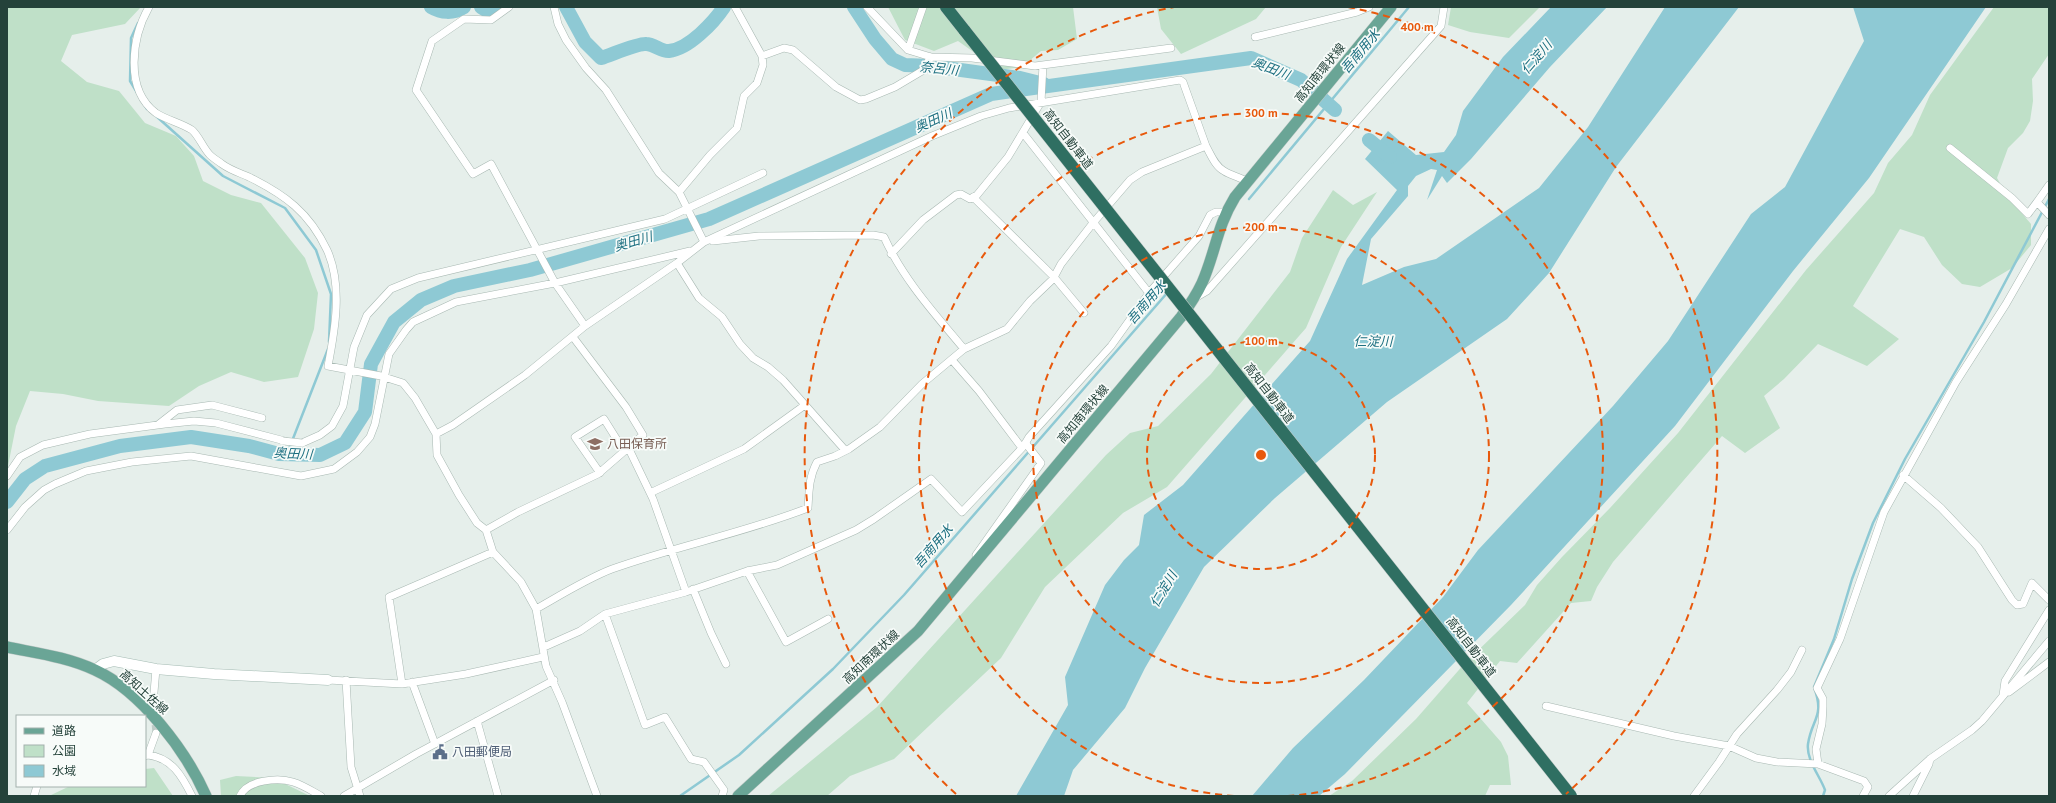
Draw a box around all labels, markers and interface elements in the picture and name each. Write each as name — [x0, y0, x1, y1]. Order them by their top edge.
text: 400 m — [1400, 19, 1434, 34]
water label: 吾南用水 — [1337, 24, 1385, 77]
water label: 仁淀川 — [1517, 36, 1557, 78]
street label: 高知南環状線 — [1291, 40, 1348, 105]
water label: 奥田川 — [1250, 54, 1294, 84]
water label: 奈呂川 — [919, 58, 961, 79]
water label: 奥田川 — [912, 104, 956, 136]
text: 300 m — [1244, 105, 1278, 120]
street label: 高知自動車道 — [1040, 106, 1096, 172]
text: 200 m — [1244, 219, 1278, 234]
water label: 奥田川 — [612, 227, 656, 255]
water label: 吾南用水 — [1123, 276, 1171, 328]
text: 100 m — [1244, 333, 1278, 348]
water label: 仁淀川 — [1353, 333, 1394, 350]
street label: 高知自動車道 — [1241, 360, 1297, 426]
street label: 高知南環状線 — [1054, 381, 1112, 446]
school or university icon: 八田保育所 — [586, 435, 604, 453]
place label: 八田保育所 — [607, 436, 667, 451]
water label: 奥田川 — [273, 444, 315, 463]
centre of rings — [1254, 448, 1268, 462]
water label: 吾南用水 — [910, 520, 958, 572]
water label: 仁淀川 — [1146, 566, 1182, 610]
street label: 高知自動車道 — [1443, 614, 1499, 680]
street label: 高知南環状線 — [839, 627, 902, 687]
street label: 高知土佐線 — [117, 666, 172, 717]
legend — [16, 715, 146, 787]
text: 道路 — [52, 723, 76, 738]
text: 公園 — [52, 743, 76, 758]
public building icon: 八田郵便局 — [431, 743, 449, 761]
place label: 八田郵便局 — [452, 744, 512, 759]
text: 水域 — [52, 763, 76, 778]

